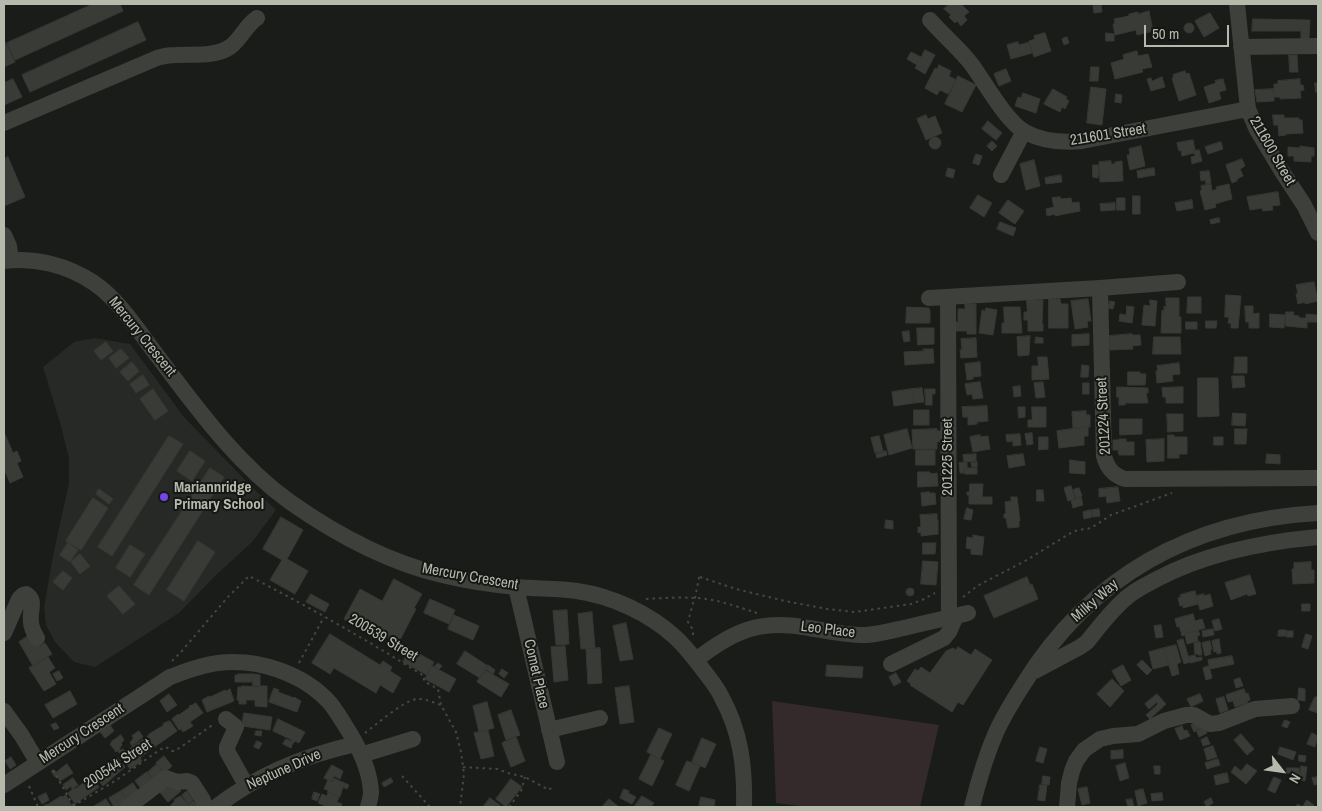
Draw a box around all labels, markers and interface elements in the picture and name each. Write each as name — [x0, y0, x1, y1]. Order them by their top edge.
scale bar — [1147, 15, 1232, 47]
text: 50 m — [1152, 23, 1179, 44]
street label: 211600 Street — [1245, 113, 1299, 189]
street label: 211601 Street — [1069, 120, 1147, 150]
street label: Mercury Crescent — [104, 294, 180, 380]
street label: 201224 Street — [1093, 377, 1115, 455]
street label: 201225 Street — [939, 418, 957, 496]
place label: Mariannridge Primary School — [174, 479, 264, 514]
marker: Mariannridge Primary School — [158, 491, 170, 503]
street label: Mercury Crescent — [421, 560, 519, 594]
street label: Milky Way — [1068, 576, 1122, 626]
street label: 200539 Street — [345, 610, 421, 666]
street label: Leo Place — [800, 618, 856, 642]
street label: Comet Place — [519, 638, 553, 710]
street label: Mercury Crescent — [36, 700, 128, 768]
street label: 200544 Street — [81, 735, 155, 793]
street label: Neptune Drive — [244, 746, 324, 794]
north arrow — [1257, 746, 1307, 796]
text: N — [1285, 770, 1305, 787]

